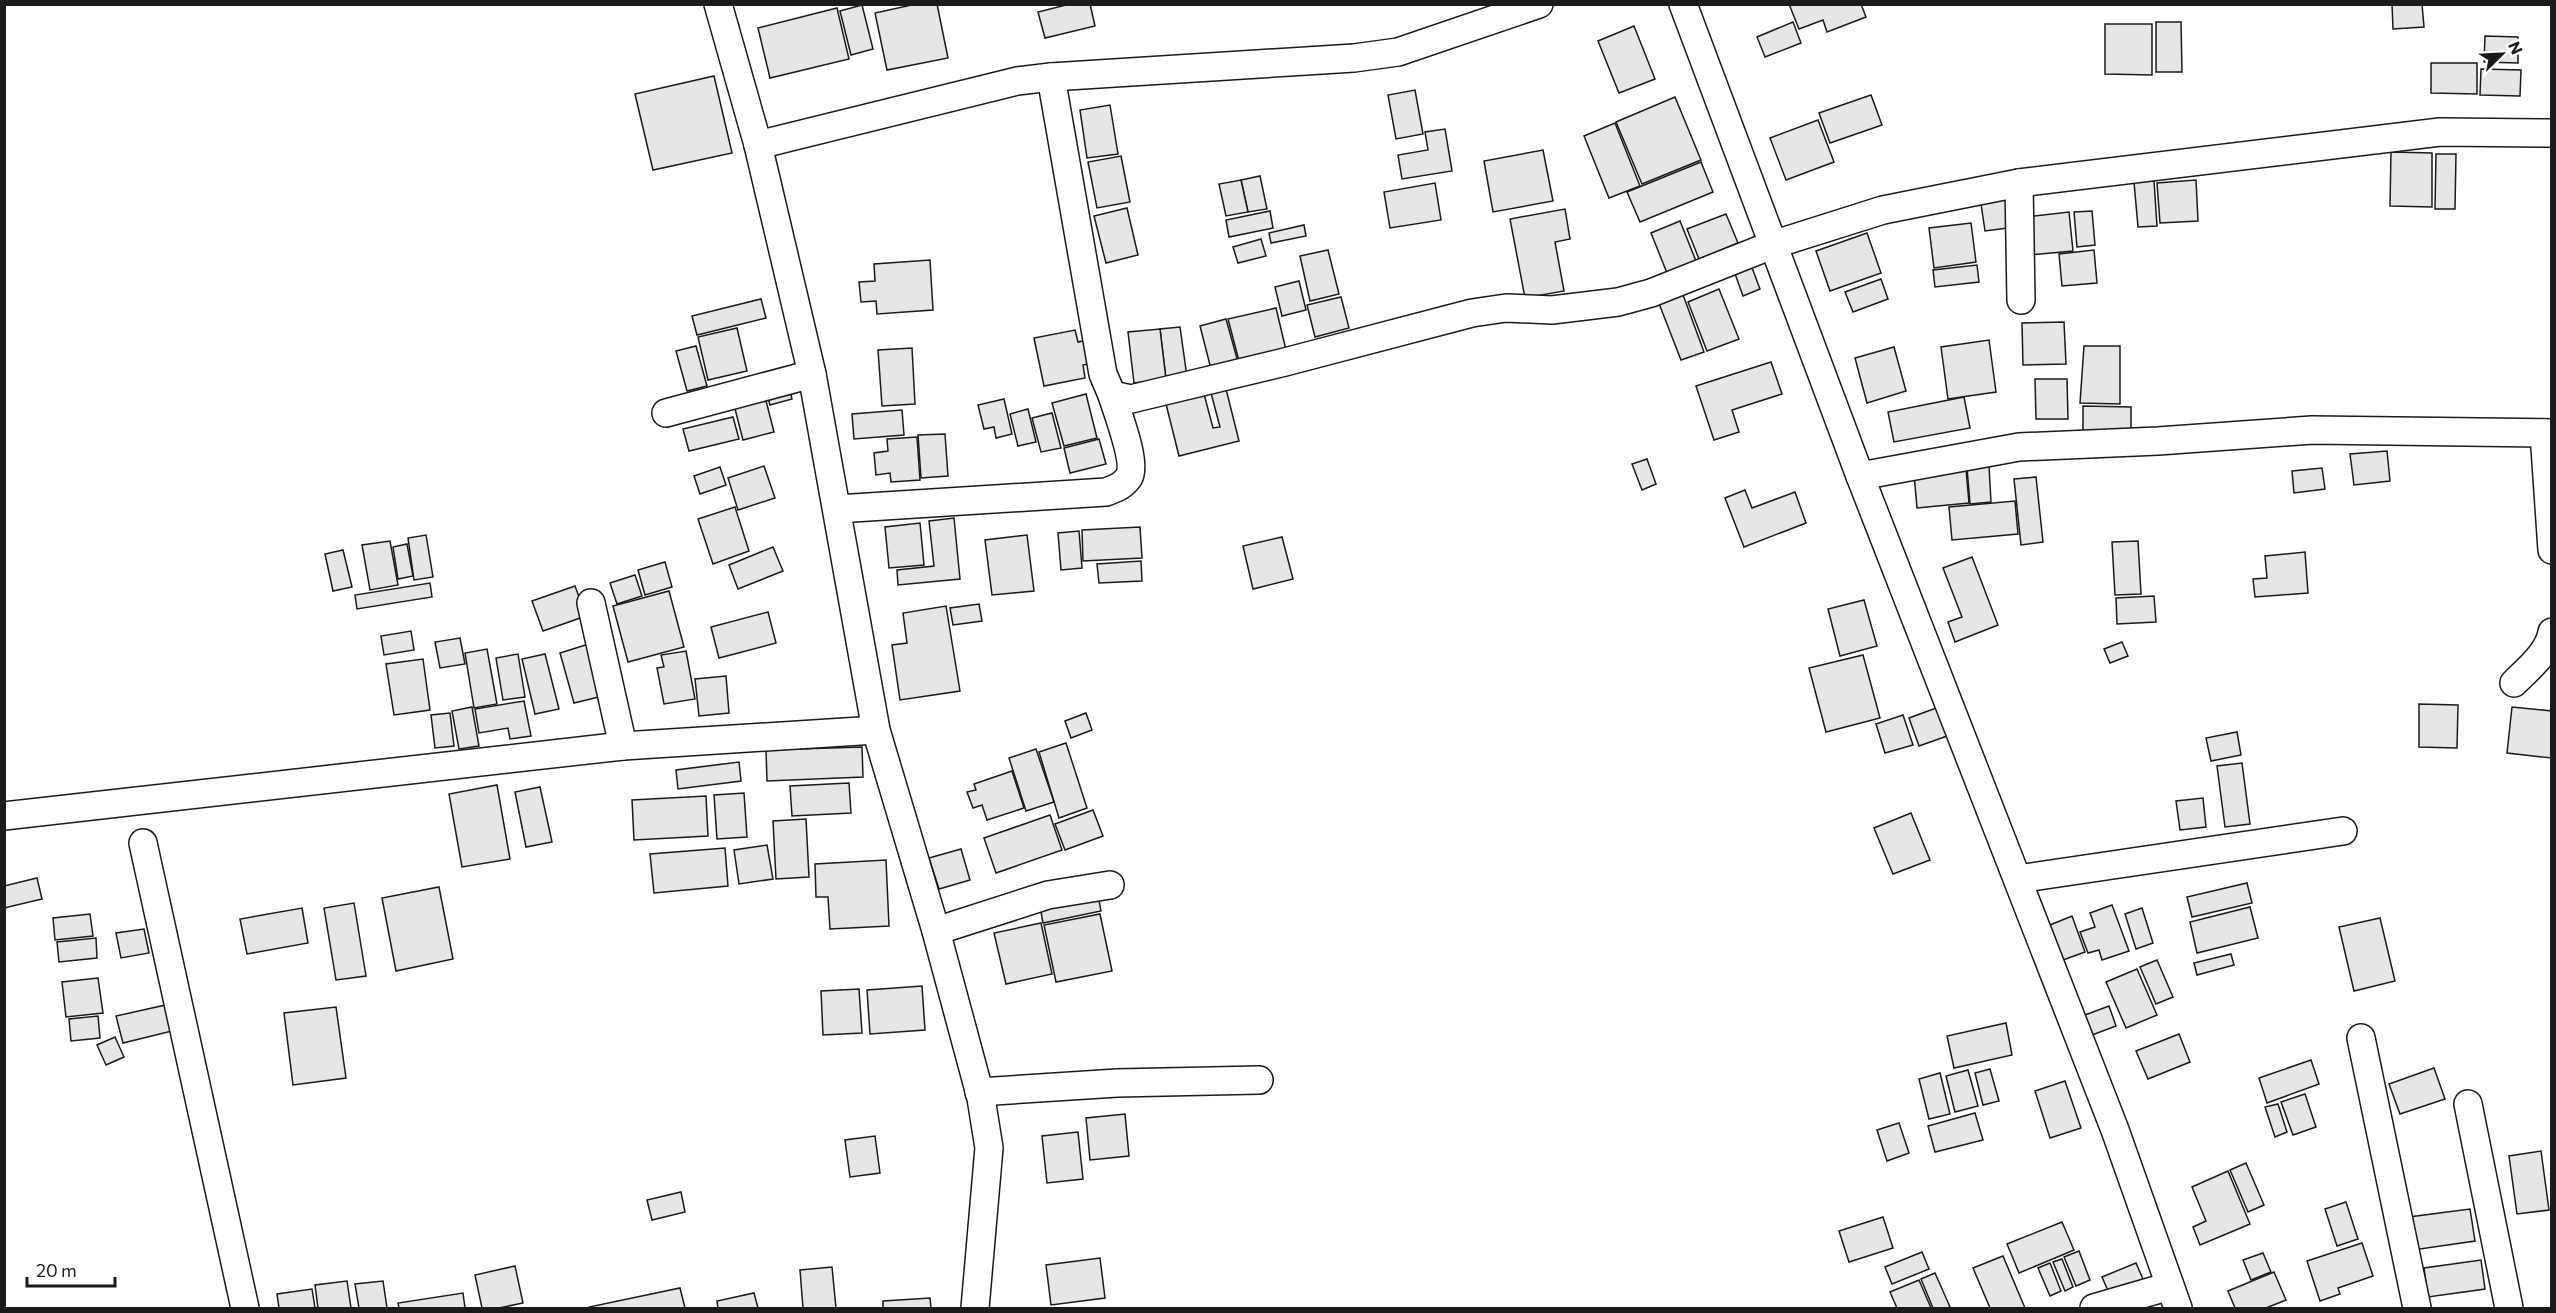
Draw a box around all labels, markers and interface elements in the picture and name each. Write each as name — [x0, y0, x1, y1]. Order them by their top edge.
north arrow — [2472, 24, 2532, 84]
text: N — [2505, 38, 2527, 57]
scale bar — [27, 1250, 116, 1288]
text: 20 m — [36, 1259, 77, 1281]

